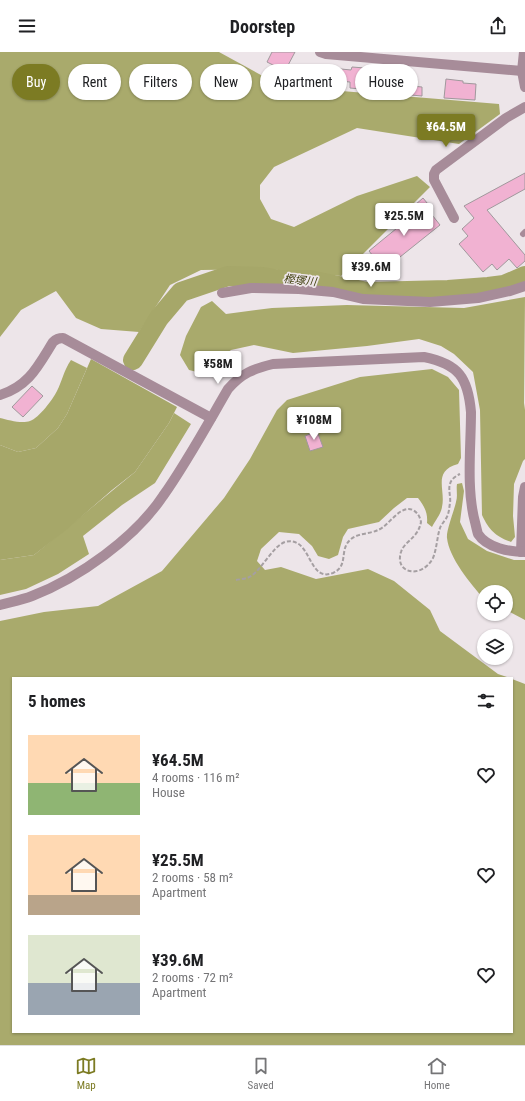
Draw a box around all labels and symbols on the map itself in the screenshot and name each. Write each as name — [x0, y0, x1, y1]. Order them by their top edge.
pin: ¥64.5M — [413, 114, 479, 148]
pin: ¥25.5M — [371, 203, 437, 237]
pin: ¥39.6M — [338, 254, 404, 288]
water label: 樫塚川 — [283, 272, 318, 289]
pin: ¥58M — [194, 351, 242, 385]
pin: ¥108M — [286, 407, 342, 441]

